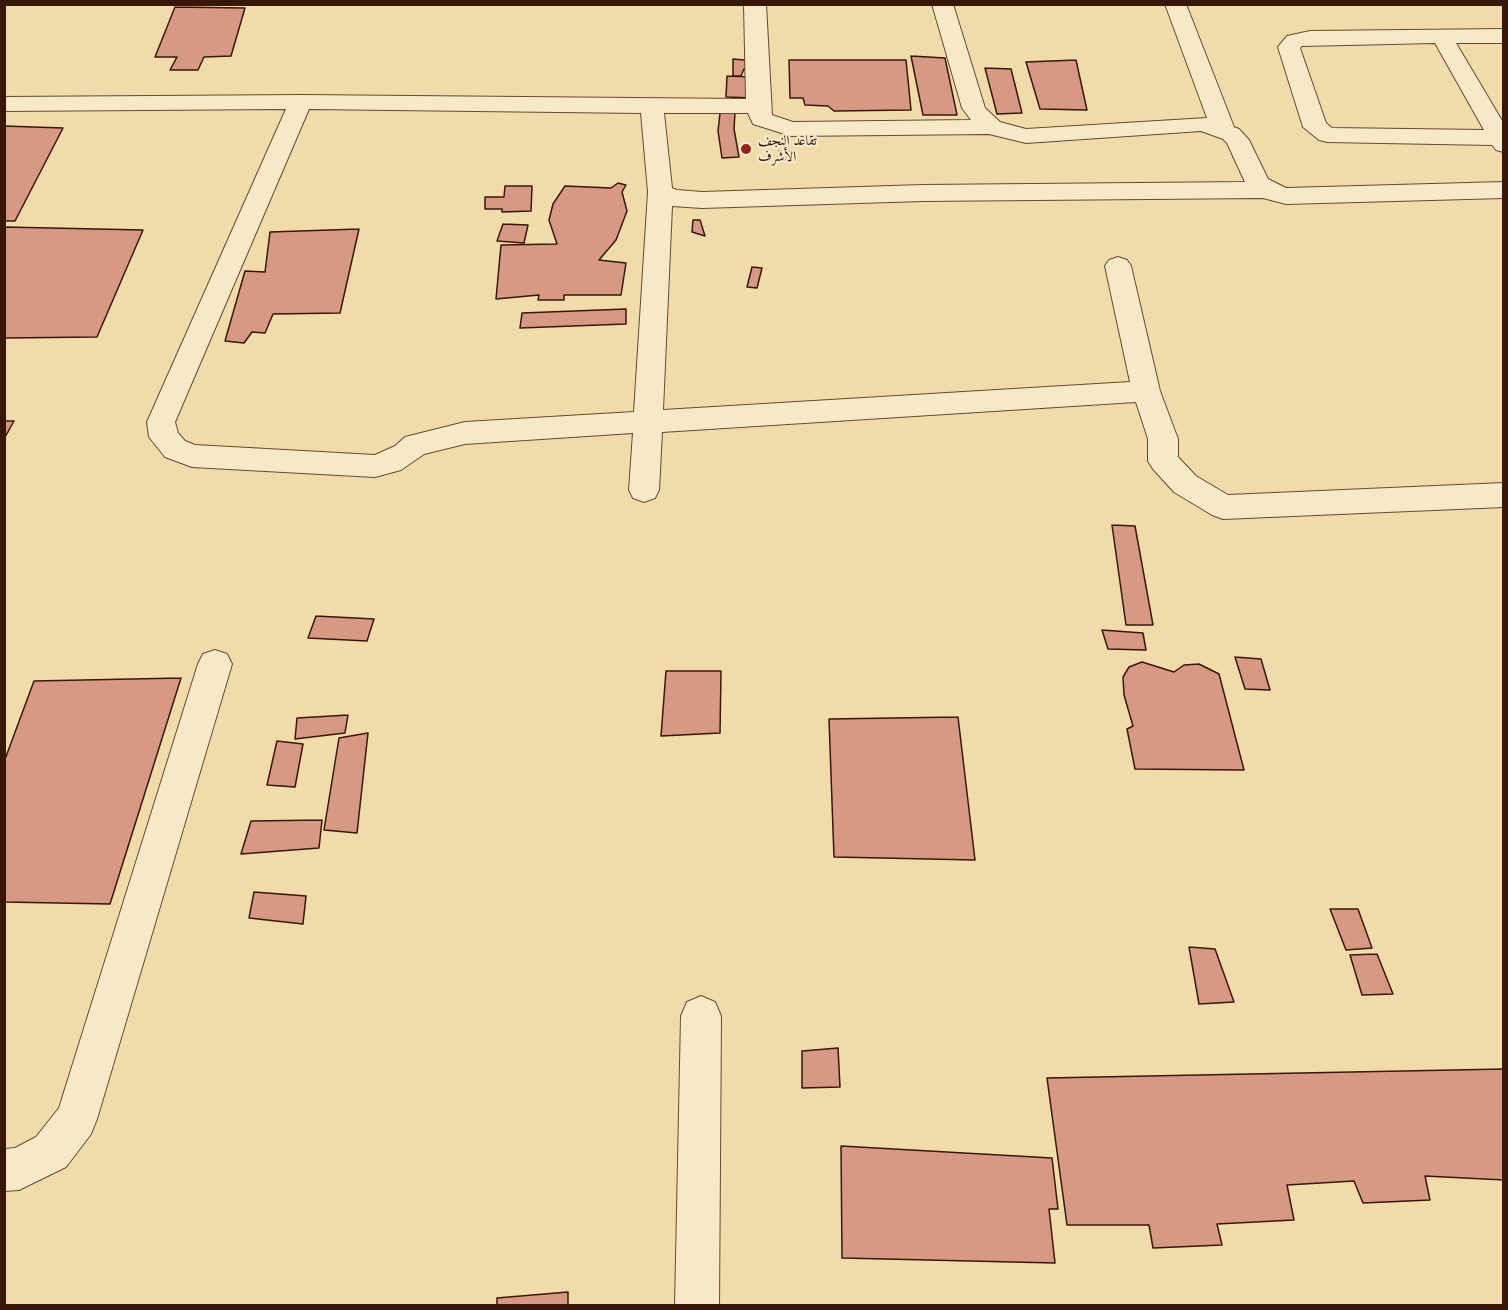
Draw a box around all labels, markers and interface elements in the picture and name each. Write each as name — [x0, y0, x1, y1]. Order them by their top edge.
place label: تقاعد النجف الأشرف — [758, 133, 817, 166]
marker: تقاعد النجف الأشرف — [739, 142, 753, 156]

